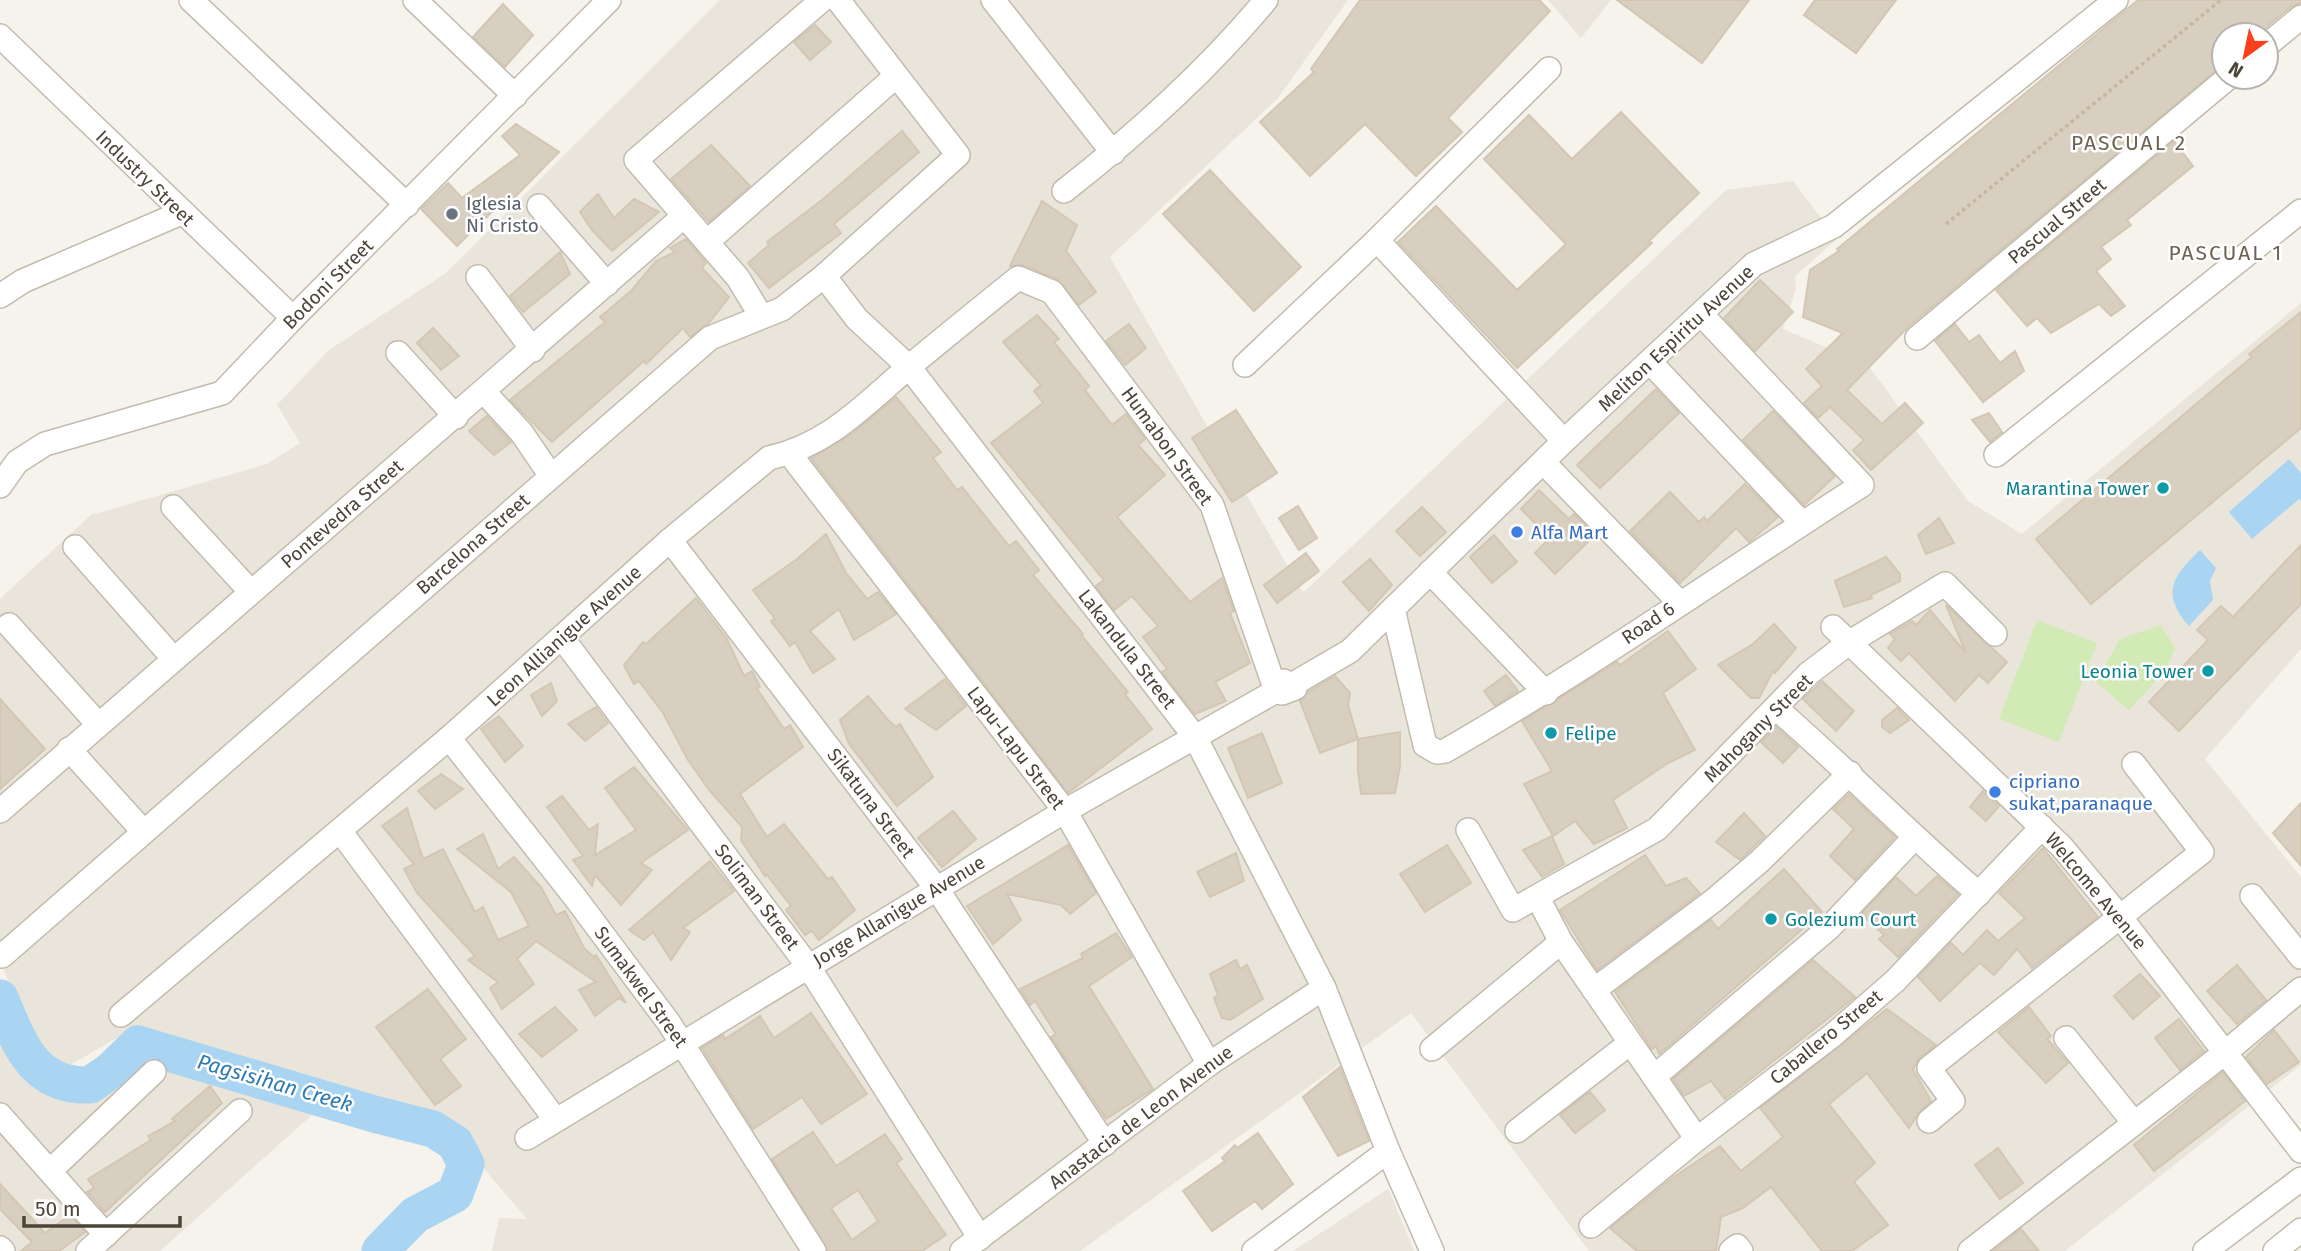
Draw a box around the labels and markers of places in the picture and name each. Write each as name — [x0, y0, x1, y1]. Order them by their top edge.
place label: Iglesia Ni Cristo — [466, 192, 539, 237]
marker: Iglesia Ni Cristo — [444, 206, 460, 222]
place label: Marantina Tower — [2006, 477, 2150, 500]
marker: Marantina Tower — [2155, 480, 2171, 496]
place label: Alfa Mart — [1531, 521, 1608, 544]
marker: Alfa Mart — [1509, 524, 1525, 540]
place label: Leonia Tower — [2081, 660, 2195, 683]
marker: Leonia Tower — [2200, 663, 2216, 679]
place label: Felipe — [1565, 722, 1617, 745]
marker: Felipe — [1543, 725, 1559, 741]
place label: cipriano sukat,paranaque — [2009, 770, 2153, 815]
marker: cipriano sukat,paranaque — [1987, 784, 2003, 800]
place label: Golezium Court — [1785, 908, 1917, 931]
marker: Golezium Court — [1763, 911, 1779, 927]

